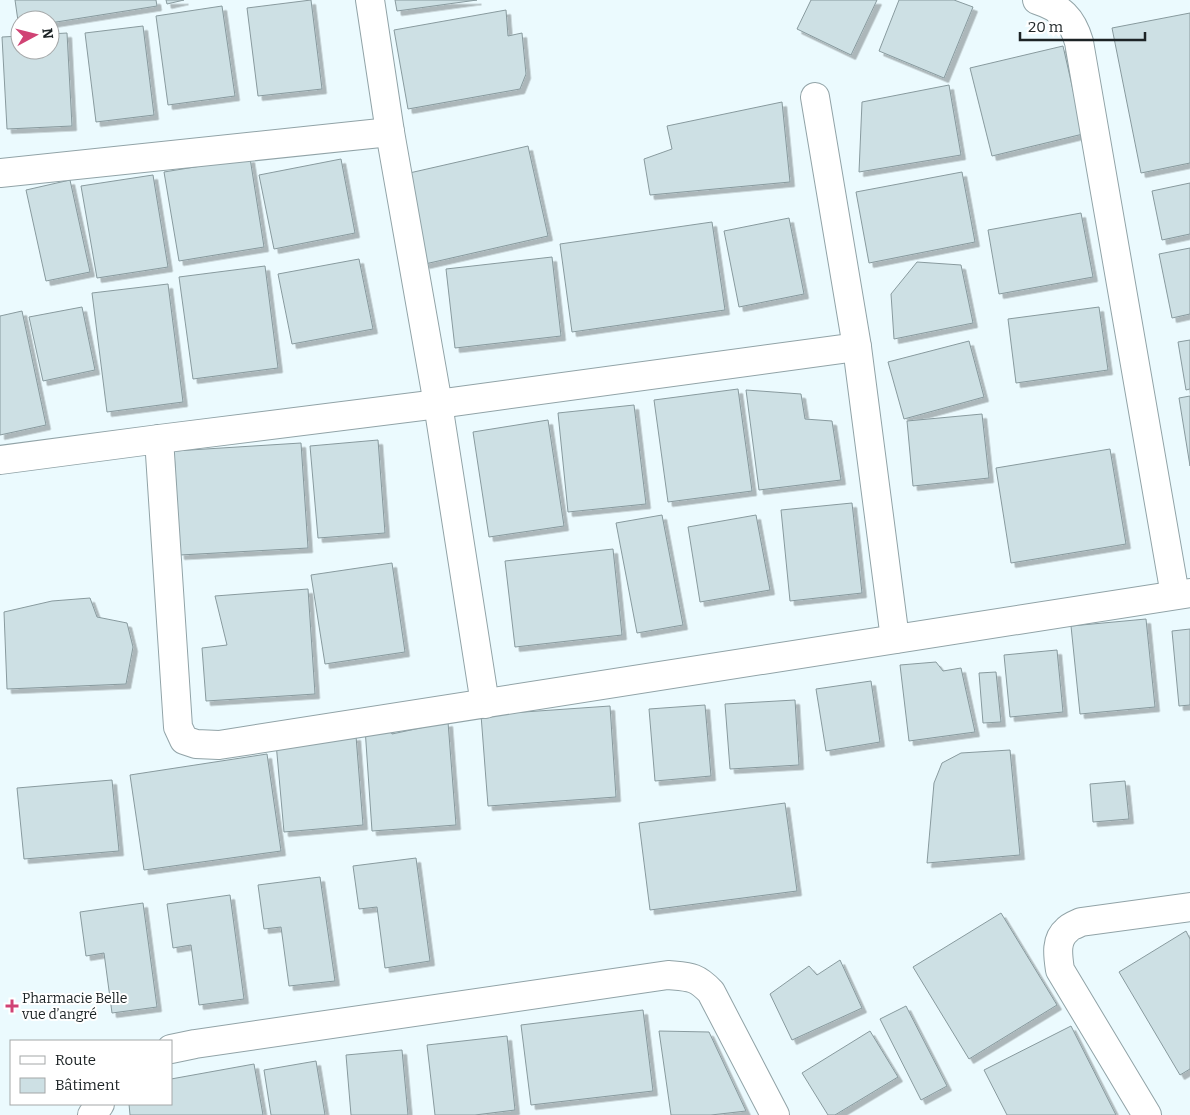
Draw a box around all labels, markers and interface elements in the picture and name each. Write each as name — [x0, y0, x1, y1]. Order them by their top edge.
north arrow — [10, 10, 60, 60]
scale bar — [1020, 10, 1145, 42]
text: 20 m — [1028, 18, 1064, 36]
text: N — [38, 27, 57, 40]
place label: Pharmacie Belle vue d’angré — [21, 990, 127, 1023]
marker: Pharmacie Belle vue d’angré — [6, 1000, 18, 1012]
legend — [10, 1040, 172, 1105]
text: Route — [55, 1051, 96, 1069]
text: Bâtiment — [55, 1076, 120, 1094]

